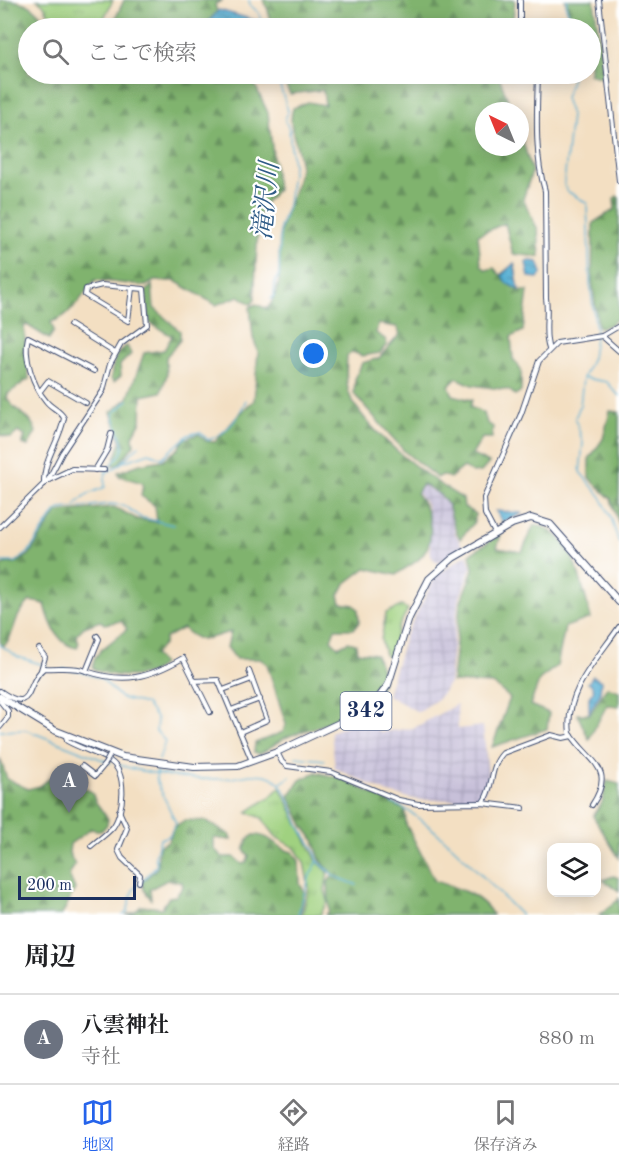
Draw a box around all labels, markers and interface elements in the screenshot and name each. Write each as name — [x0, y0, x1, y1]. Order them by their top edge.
search box — [18, 18, 601, 84]
icon: search — [39, 35, 72, 68]
text: ここで検索 — [87, 43, 197, 65]
north arrow — [475, 102, 529, 156]
water label: 滝沢川 — [248, 158, 284, 241]
your location — [299, 339, 328, 368]
road number: 342 — [340, 692, 392, 730]
pin: A — [50, 764, 88, 813]
map controls — [547, 843, 601, 897]
button: layers — [547, 843, 601, 897]
scale bar — [18, 873, 136, 900]
text: 200 m — [27, 878, 72, 894]
text: 周辺 — [24, 945, 76, 971]
text: 八雲神社 — [81, 1015, 169, 1037]
text: A — [36, 1029, 51, 1049]
text: 880 m — [539, 1029, 595, 1049]
text: 寺社 — [81, 1048, 121, 1068]
tab: 地図 — [81, 1096, 114, 1156]
tab: 経路 — [277, 1096, 310, 1156]
tab: 保存済み — [473, 1096, 537, 1156]

